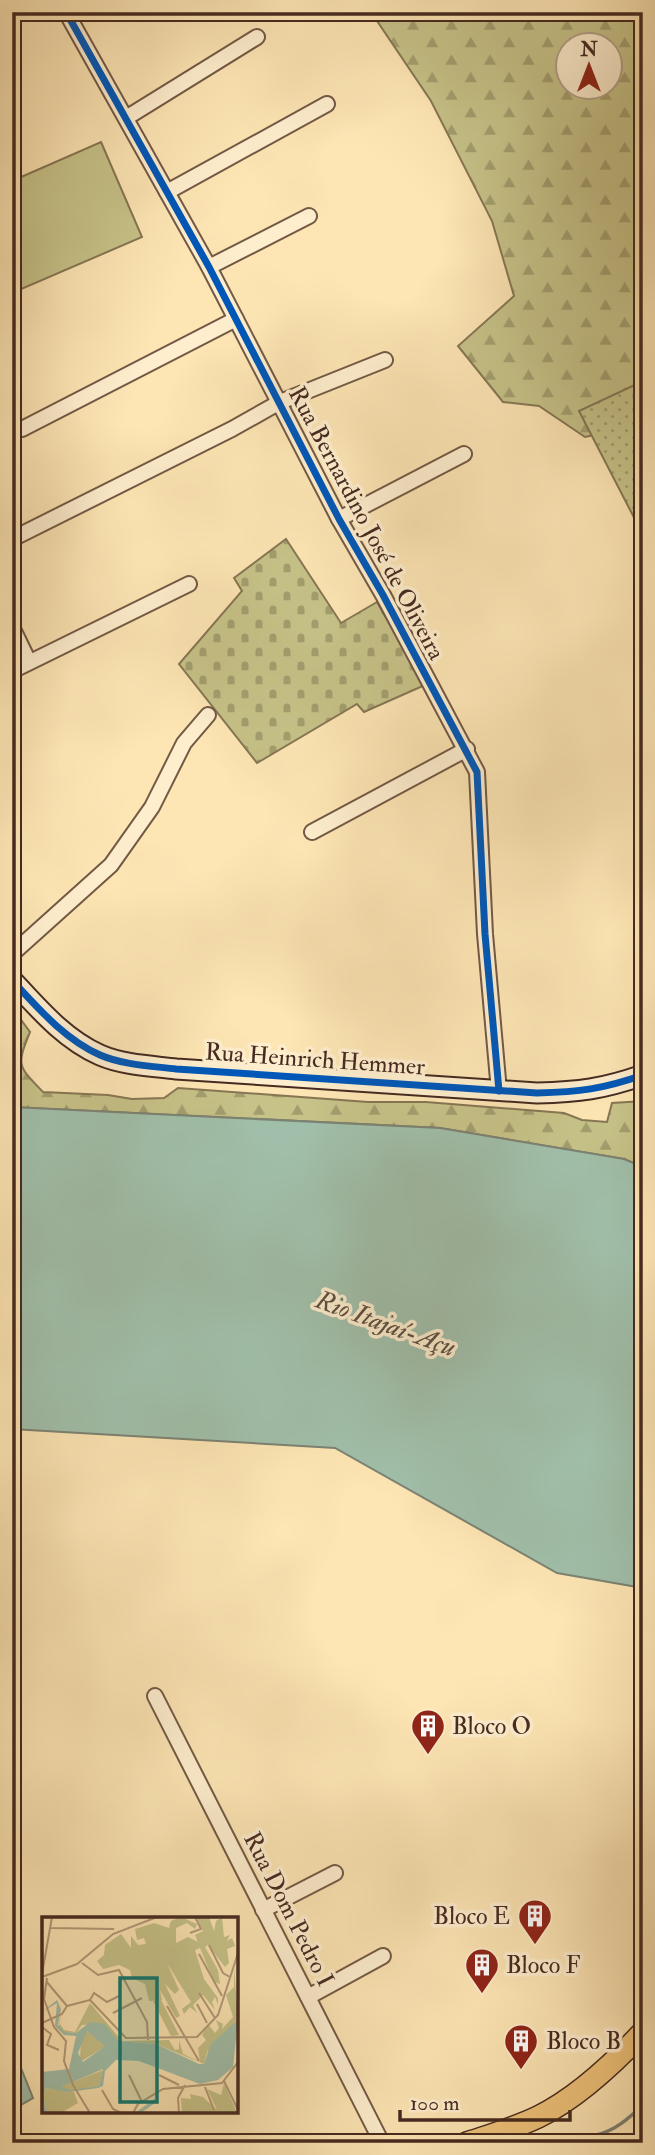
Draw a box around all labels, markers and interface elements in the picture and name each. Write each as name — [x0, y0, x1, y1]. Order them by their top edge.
north arrow — [554, 32, 624, 102]
text: N — [579, 38, 598, 62]
street label: Rua Bernardino José de Oliveira — [281, 381, 452, 666]
street label: Rua Heinrich Hemmer — [204, 1036, 426, 1083]
water label: Rio Itajaí-Açu — [310, 1284, 460, 1364]
building icon: Bloco O — [409, 1707, 447, 1756]
place label: Bloco O — [452, 1711, 531, 1742]
street label: Rua Dom Pedro I — [236, 1827, 341, 1992]
building icon: Bloco E — [516, 1897, 554, 1946]
place label: Bloco E — [433, 1901, 510, 1932]
inset map — [42, 1917, 238, 2113]
building icon: Bloco F — [463, 1946, 501, 1995]
place label: Bloco F — [506, 1950, 580, 1981]
building icon: Bloco B — [502, 2022, 540, 2071]
place label: Bloco B — [546, 2026, 621, 2057]
scale bar — [400, 2078, 569, 2122]
text: 100 m — [410, 2090, 460, 2117]

